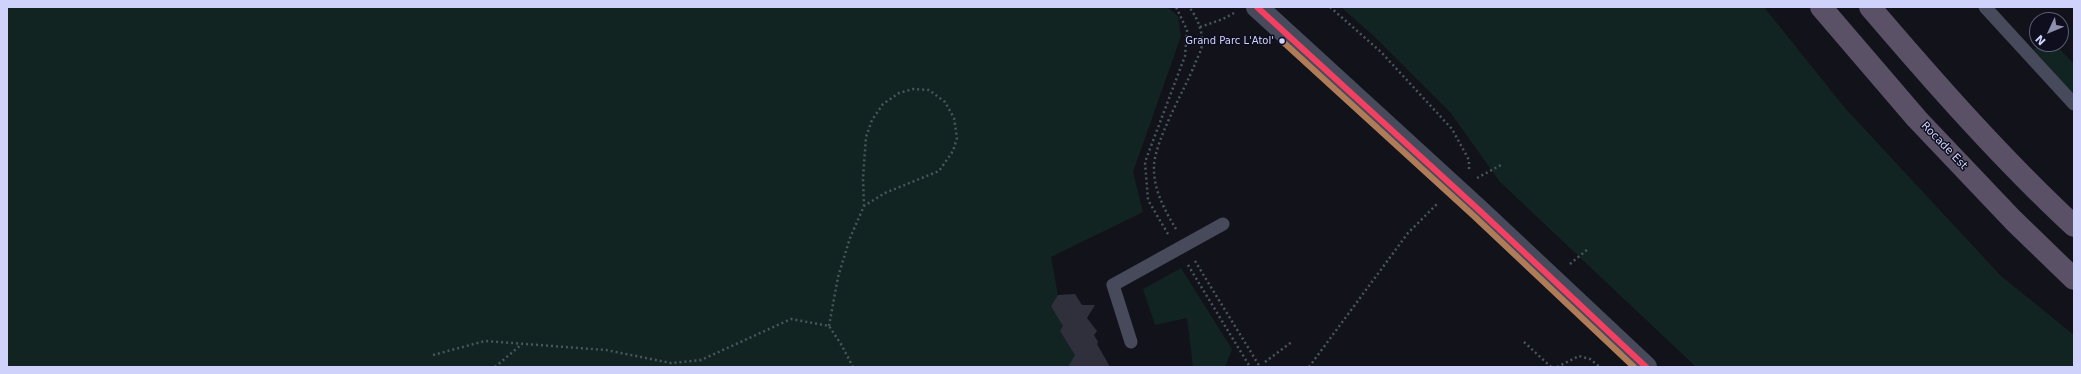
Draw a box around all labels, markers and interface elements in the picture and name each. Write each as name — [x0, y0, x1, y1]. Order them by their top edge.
north arrow — [2029, 12, 2069, 52]
text: N — [2033, 32, 2049, 48]
place label: Grand Parc L'Atol' — [1185, 35, 1274, 47]
marker: Grand Parc L'Atol' — [1277, 36, 1287, 46]
street label: Rocade Est — [1918, 120, 1970, 172]

